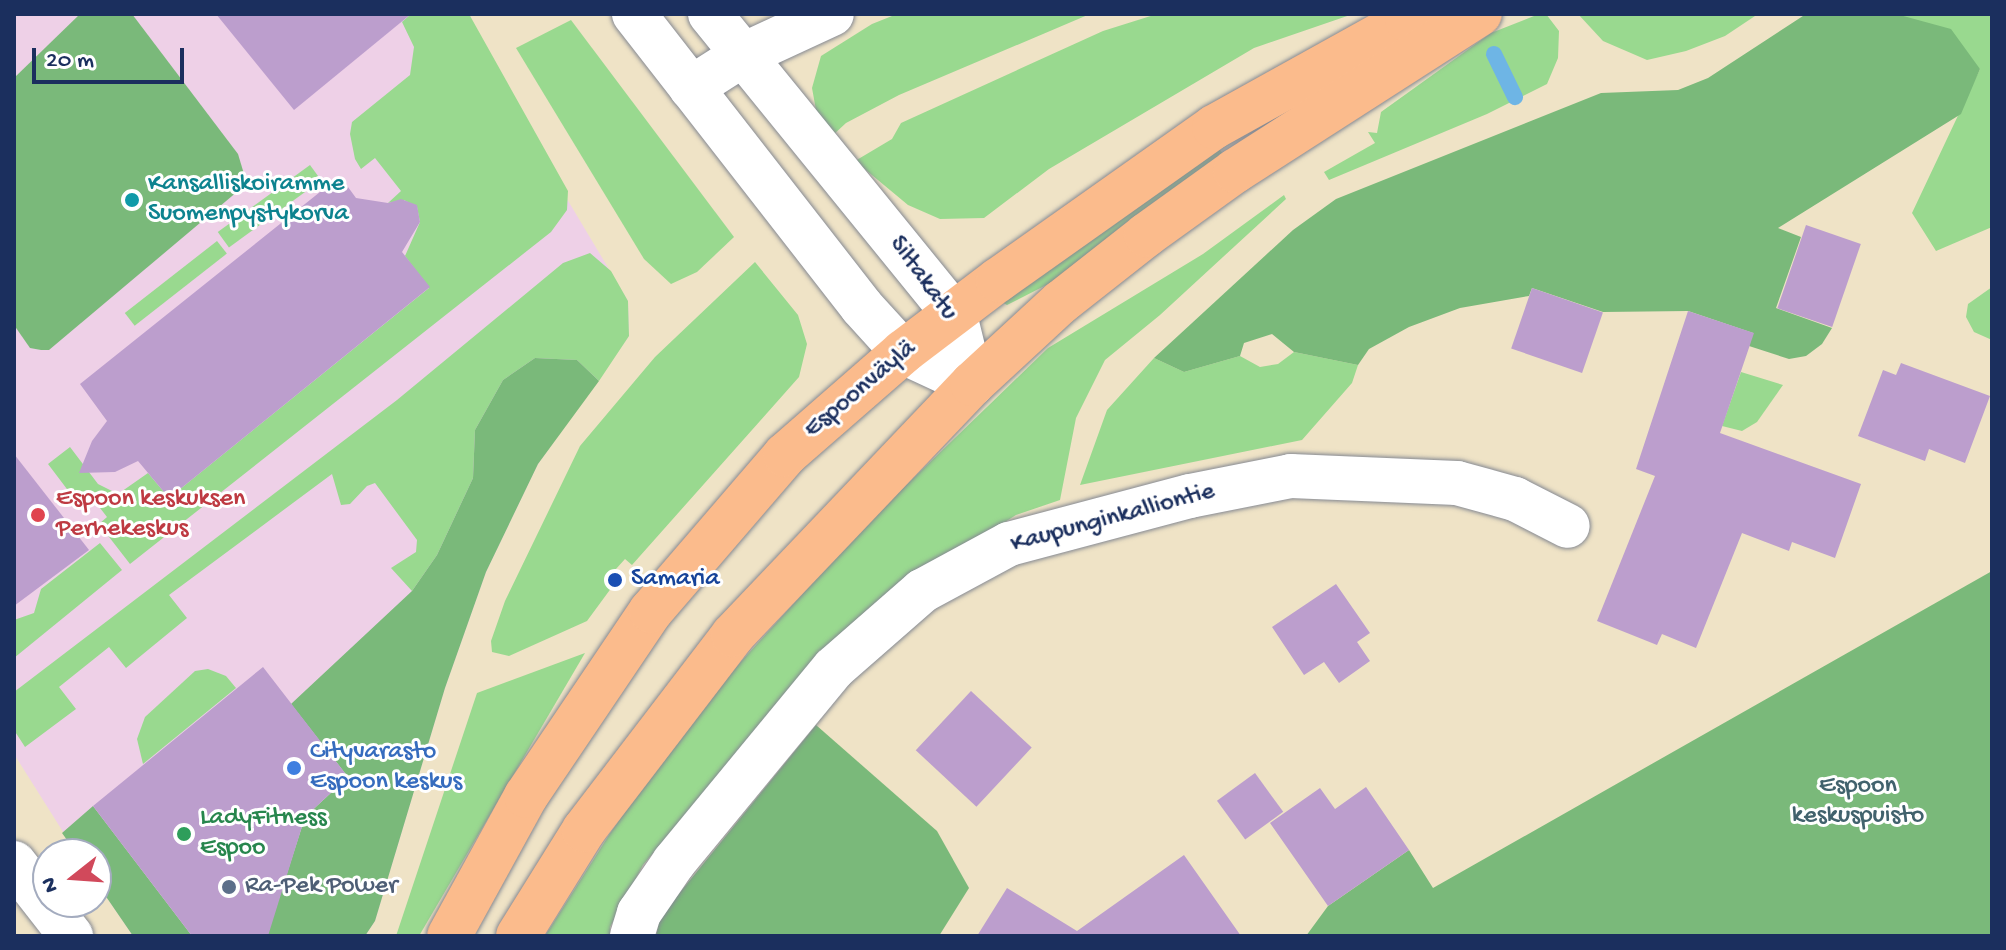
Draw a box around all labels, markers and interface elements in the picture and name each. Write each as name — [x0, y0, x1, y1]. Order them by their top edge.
scale bar — [36, 32, 188, 82]
text: 20 m — [46, 47, 94, 76]
place label: Kansalliskoiramme Suomenpystykorva — [148, 169, 349, 230]
marker: Kansalliskoiramme Suomenpystykorva — [123, 191, 141, 209]
street label: Siltakatu — [881, 230, 963, 328]
street label: Espoonväylä — [799, 334, 923, 446]
street label: Kaupunginkalliontie — [1008, 477, 1218, 561]
place label: Espoon keskuksen Perhekeskus — [56, 484, 245, 546]
marker: Espoon keskuksen Perhekeskus — [27, 504, 49, 526]
place label: Samaria — [631, 564, 720, 596]
marker: Samaria — [606, 571, 624, 589]
place label: Cityvarasto Espoon keskus — [310, 737, 462, 798]
marker: Cityvarasto Espoon keskus — [285, 759, 303, 777]
park label: Espoon keskuspuisto — [1792, 771, 1924, 832]
place label: LadyFitness Espoo — [200, 803, 326, 864]
marker: LadyFitness Espoo — [175, 825, 193, 843]
north arrow — [32, 838, 112, 918]
place label: Ra-Pek Power — [245, 871, 397, 903]
text: N — [36, 874, 65, 895]
marker: Ra-Pek Power — [220, 878, 238, 896]

